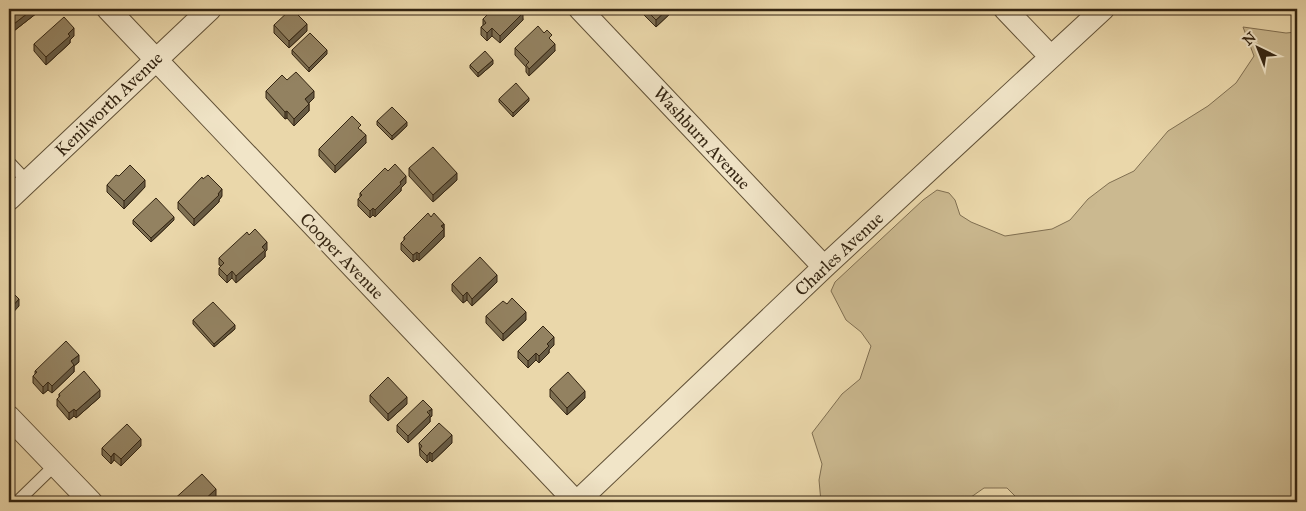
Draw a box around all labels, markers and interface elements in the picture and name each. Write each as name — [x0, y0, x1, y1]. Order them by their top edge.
north arrow — [1234, 22, 1284, 72]
text: N — [1239, 29, 1260, 49]
street label: Kenilworth Avenue — [51, 47, 167, 161]
street label: Washburn Avenue — [649, 82, 755, 194]
street label: Charles Avenue — [790, 207, 888, 301]
street label: Cooper Avenue — [295, 208, 389, 304]

